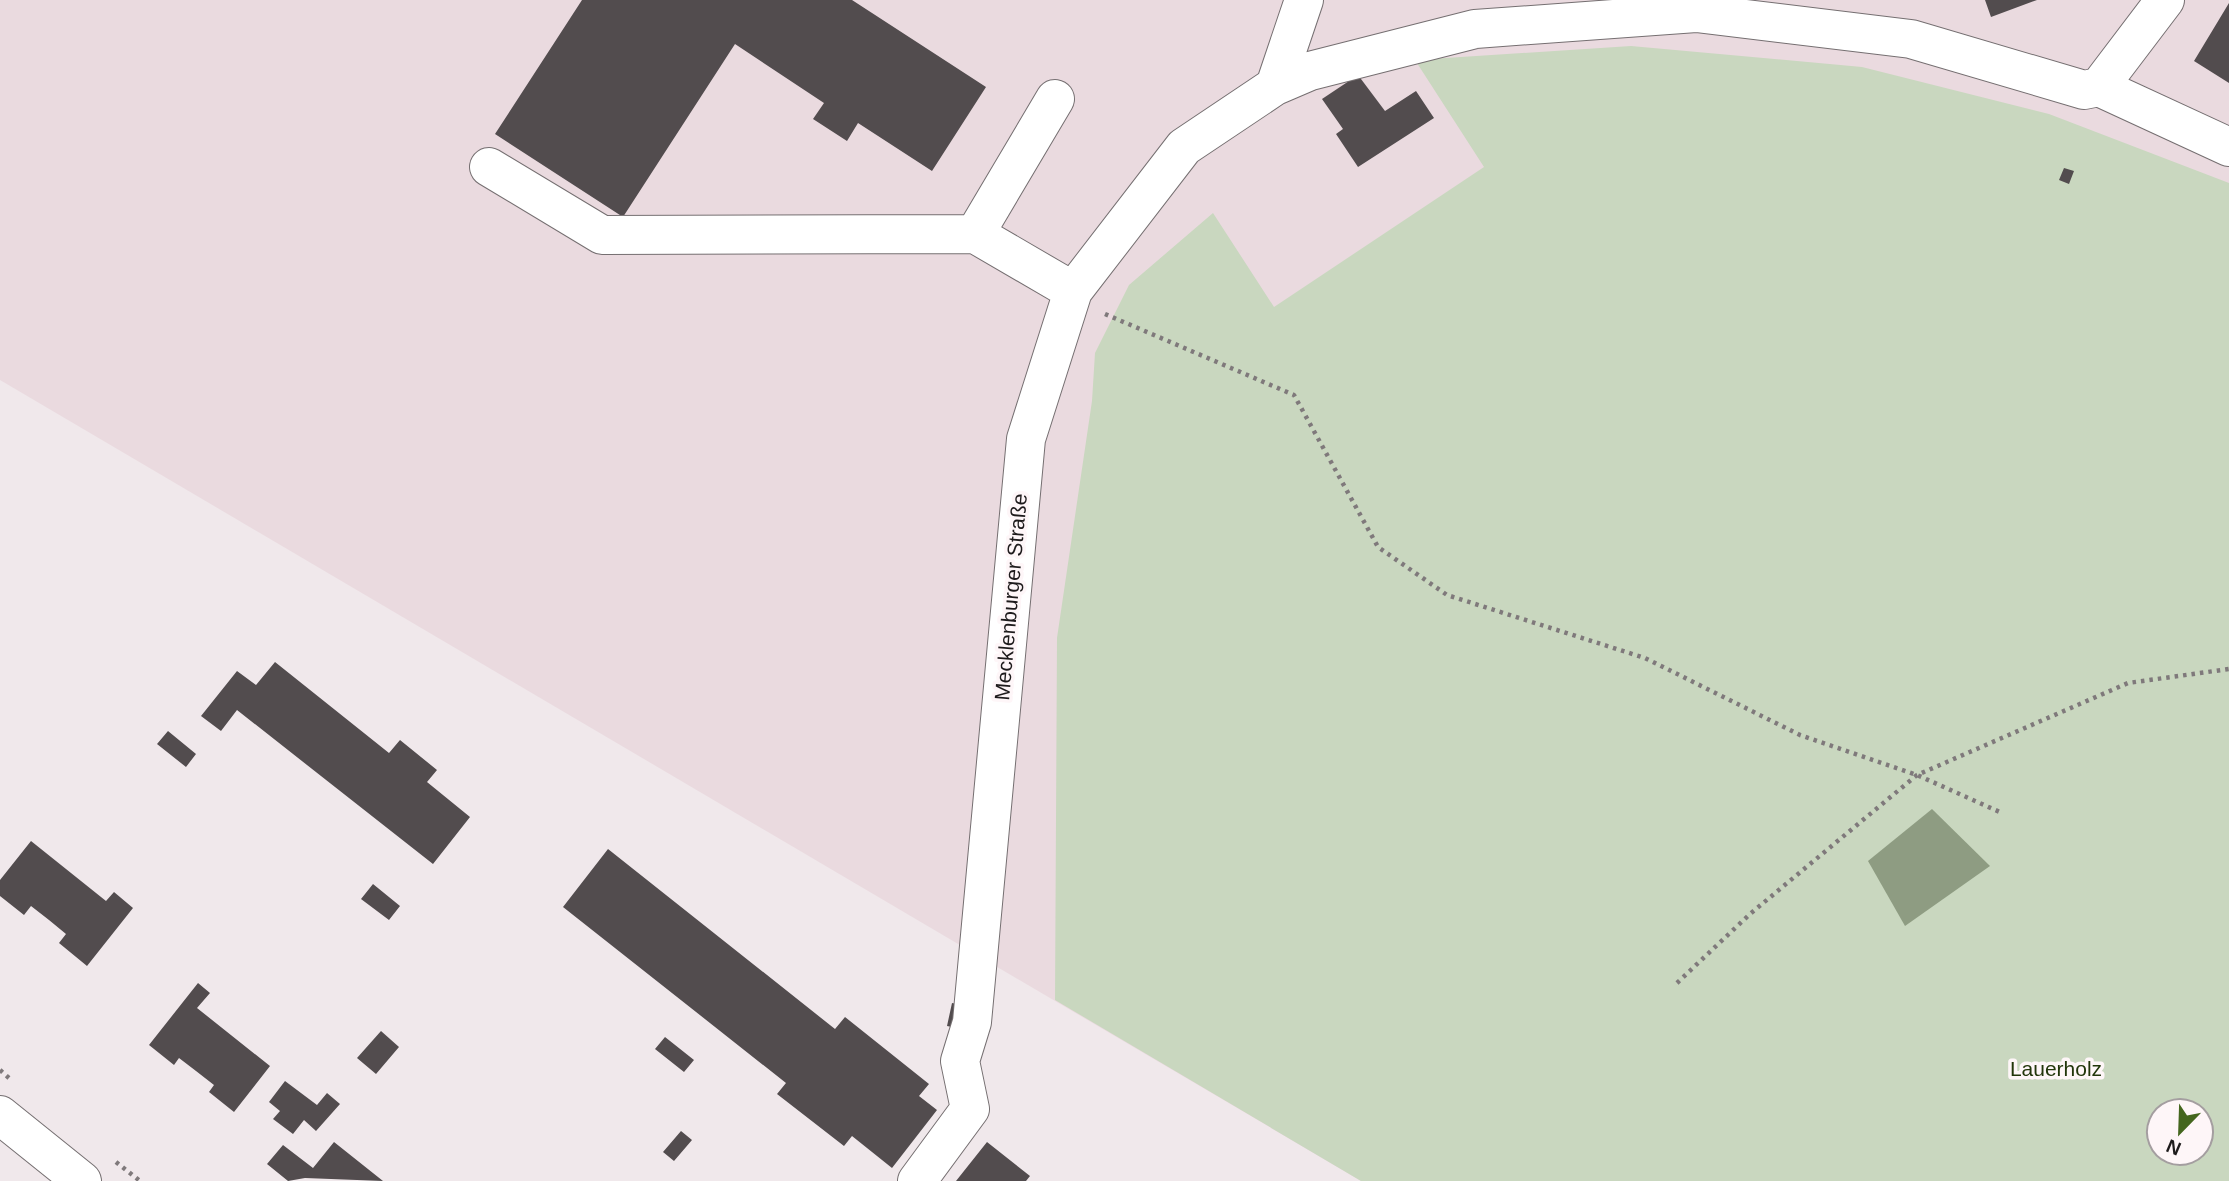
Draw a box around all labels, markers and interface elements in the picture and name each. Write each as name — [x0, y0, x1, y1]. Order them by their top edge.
street label: Mecklenburger Straße — [990, 492, 1031, 701]
park label: Lauerholz — [2010, 1057, 2102, 1080]
north arrow — [2145, 1097, 2215, 1167]
text: N — [2163, 1135, 2184, 1160]

